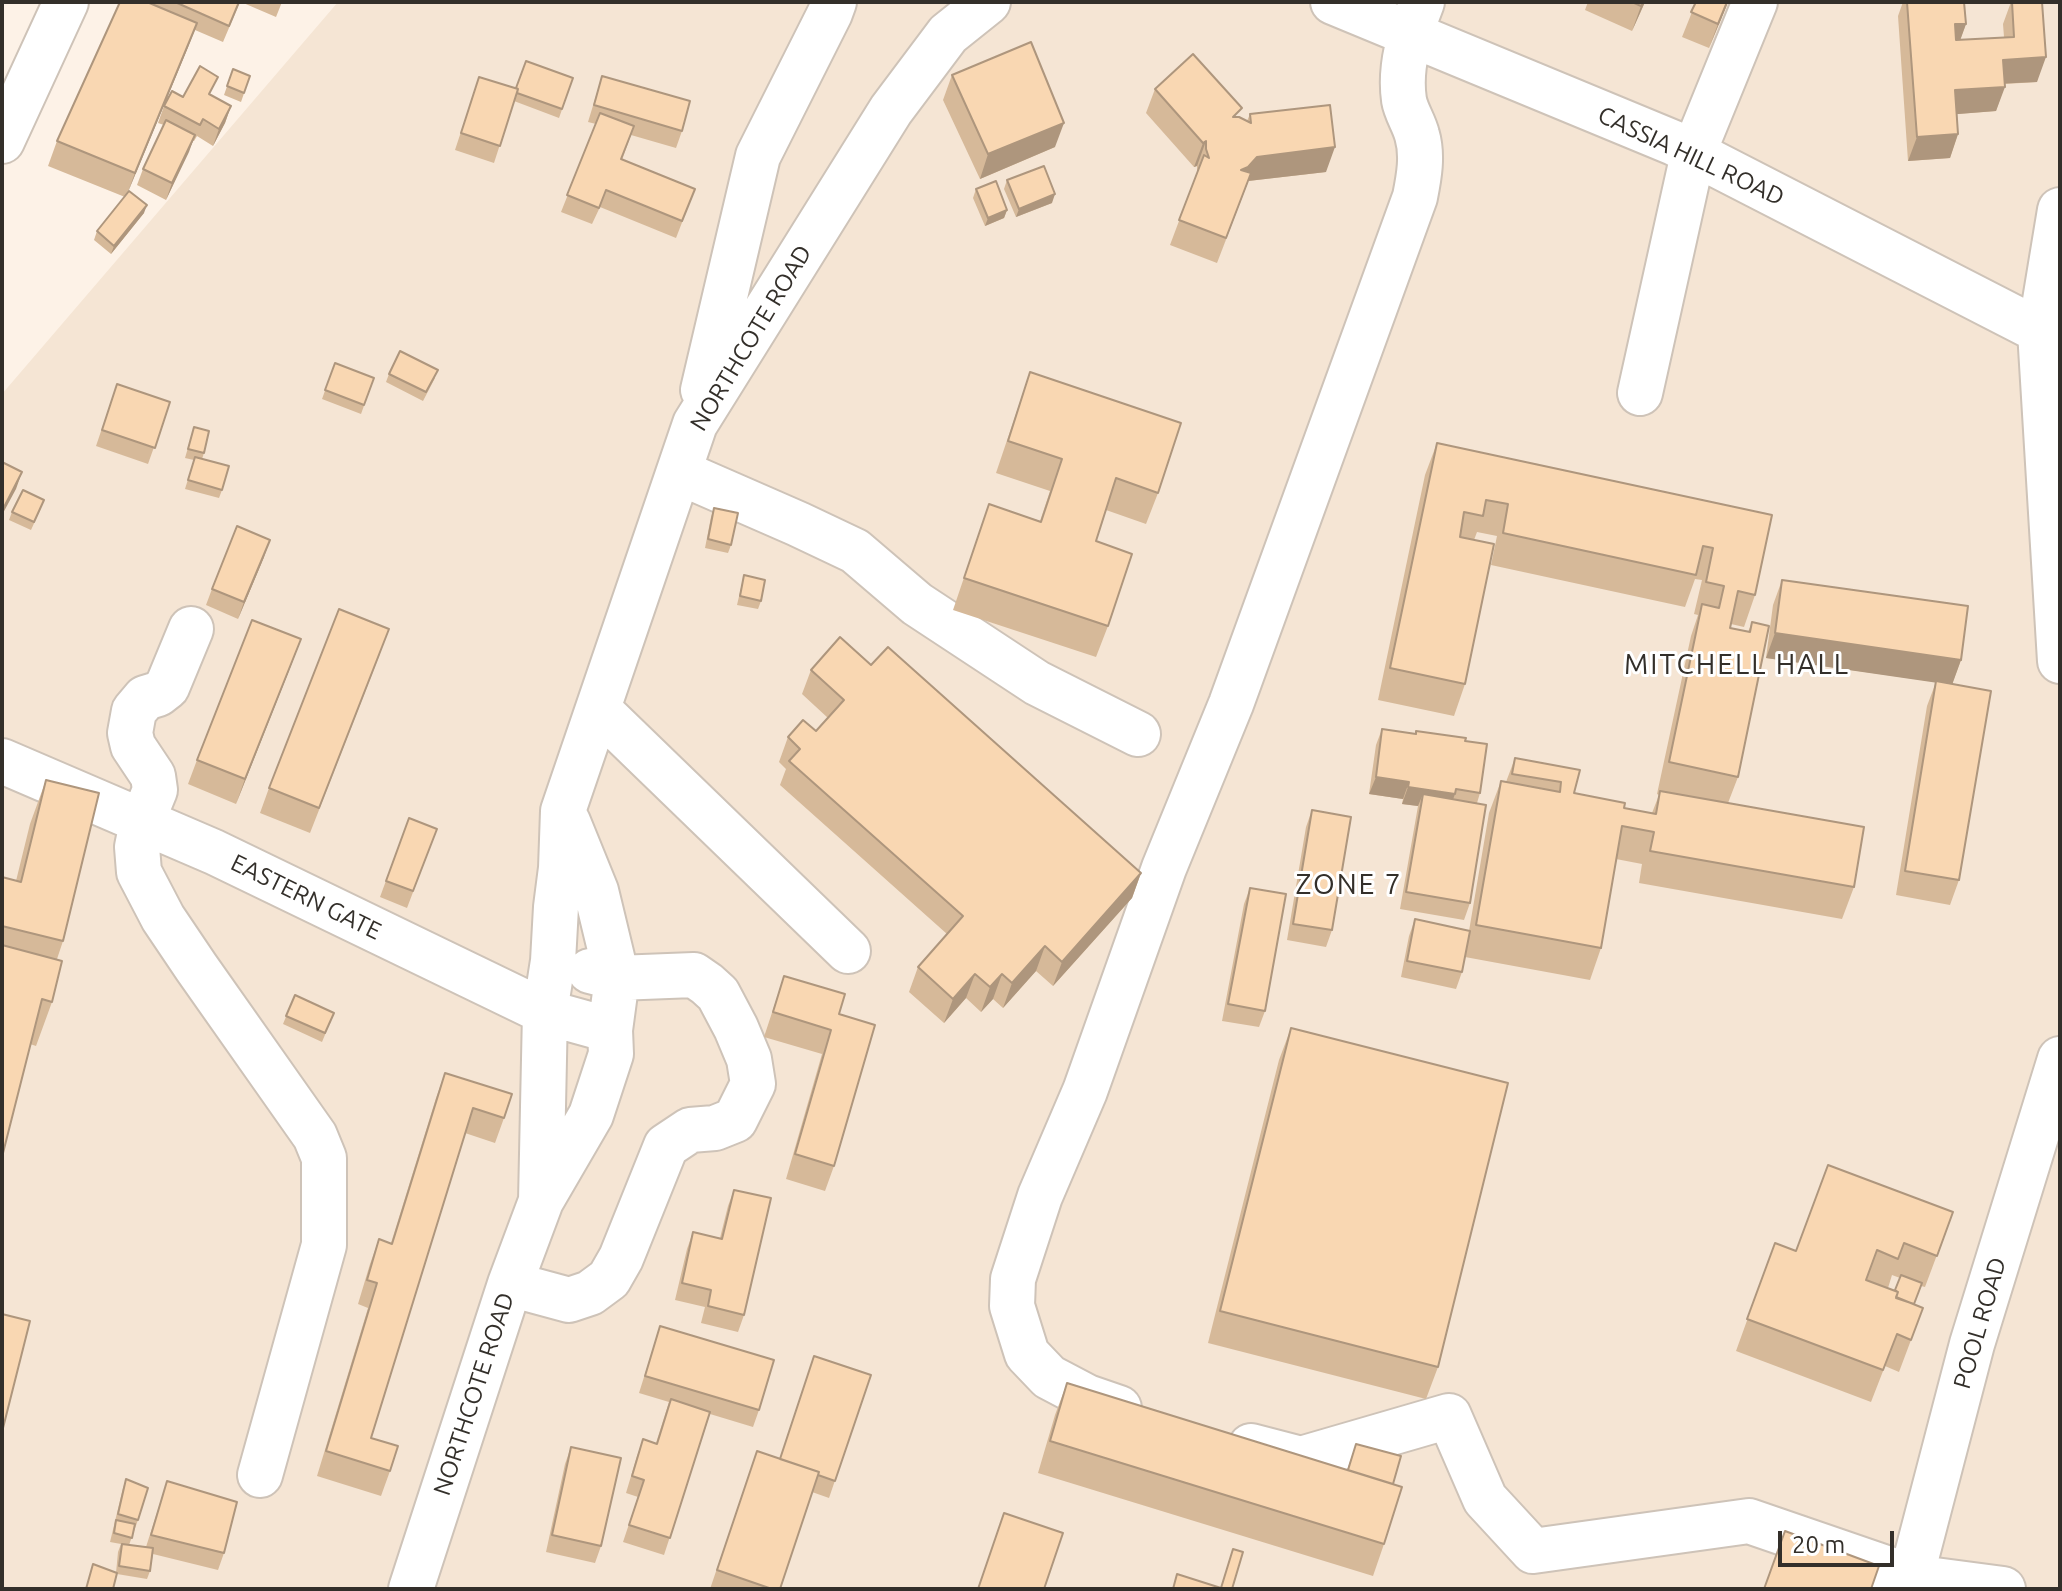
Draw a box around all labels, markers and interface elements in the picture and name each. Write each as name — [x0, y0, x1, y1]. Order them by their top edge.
street label: CASSIA HILL ROAD — [1593, 100, 1789, 212]
street label: NORTHCOTE ROAD — [684, 240, 818, 436]
district label: MITCHELL HALL — [1624, 648, 1850, 682]
street label: EASTERN GATE — [226, 848, 386, 946]
district label: ZONE 7 — [1295, 868, 1403, 902]
street label: POOL ROAD — [1948, 1254, 2012, 1392]
street label: NORTHCOTE ROAD — [428, 1289, 520, 1499]
scale bar — [1782, 1515, 1898, 1565]
text: 20 m — [1792, 1531, 1845, 1558]

